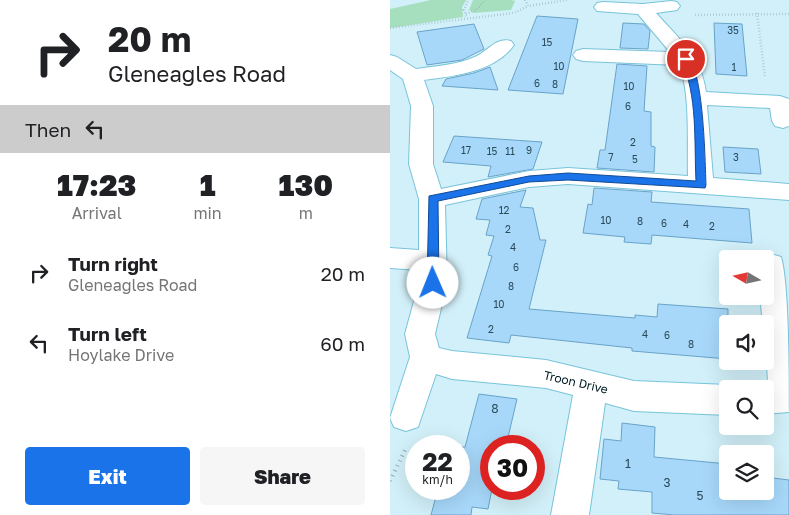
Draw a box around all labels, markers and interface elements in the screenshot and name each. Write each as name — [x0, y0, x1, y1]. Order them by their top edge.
text: 20 m — [108, 18, 191, 60]
icon: right — [25, 20, 90, 85]
house number: 35 — [727, 24, 739, 36]
house number: 15 — [542, 36, 553, 48]
pin — [665, 38, 707, 80]
icon: arrive — [672, 45, 700, 73]
text: Gleneagles Road — [108, 60, 286, 87]
house number: 10 — [553, 60, 565, 72]
house number: 1 — [732, 61, 737, 73]
house number: 6 — [534, 77, 540, 89]
house number: 8 — [552, 78, 558, 90]
house number: 10 — [623, 80, 635, 92]
house number: 6 — [625, 100, 631, 112]
icon: left — [81, 115, 109, 143]
text: Then — [25, 118, 71, 141]
house number: 2 — [630, 136, 636, 148]
house number: 17 — [461, 144, 471, 156]
house number: 9 — [526, 144, 532, 156]
house number: 15 — [487, 145, 498, 157]
house number: 11 — [505, 145, 515, 157]
house number: 7 — [608, 151, 614, 163]
house number: 3 — [733, 151, 739, 163]
house number: 5 — [632, 153, 638, 165]
text: 17:23 — [57, 167, 137, 203]
text: 1 — [200, 167, 215, 203]
text: 130 — [279, 167, 333, 203]
text: Arrival — [72, 203, 122, 223]
text: min — [193, 203, 222, 223]
text: m — [299, 203, 313, 223]
house number: 12 — [499, 204, 510, 216]
house number: 10 — [600, 214, 612, 226]
house number: 8 — [637, 215, 643, 227]
house number: 6 — [661, 217, 667, 229]
house number: 4 — [683, 218, 689, 230]
house number: 2 — [709, 220, 715, 232]
house number: 2 — [505, 223, 511, 235]
house number: 4 — [510, 241, 516, 253]
north arrow — [719, 250, 774, 305]
map controls — [719, 250, 774, 500]
text: Turn right — [68, 252, 158, 275]
position arrow — [406, 256, 458, 308]
icon: right — [25, 259, 53, 287]
house number: 6 — [513, 261, 519, 273]
text: 20 m — [321, 262, 365, 285]
text: Gleneagles Road — [68, 275, 197, 295]
house number: 8 — [508, 280, 514, 292]
house number: 10 — [493, 298, 505, 310]
button: sound — [719, 315, 774, 370]
text: Turn left — [68, 322, 147, 345]
house number: 2 — [488, 323, 494, 335]
house number: 4 — [642, 328, 648, 340]
icon: left — [25, 329, 53, 357]
house number: 6 — [664, 329, 670, 341]
text: 60 m — [320, 332, 365, 355]
house number: 8 — [688, 338, 694, 350]
text: Hoylake Drive — [68, 345, 174, 365]
street label: Troon Drive — [542, 367, 610, 397]
button: search — [719, 380, 774, 435]
house number: 8 — [491, 401, 499, 416]
speed limit sign: 30 — [480, 435, 545, 500]
button: layers — [719, 445, 774, 500]
text: 22 — [422, 446, 453, 477]
button: Exit — [25, 447, 190, 505]
button: Share — [200, 447, 365, 505]
house number: 1 — [625, 456, 631, 471]
text: km/h — [422, 472, 453, 487]
house number: 3 — [663, 475, 671, 490]
house number: 5 — [697, 488, 704, 503]

